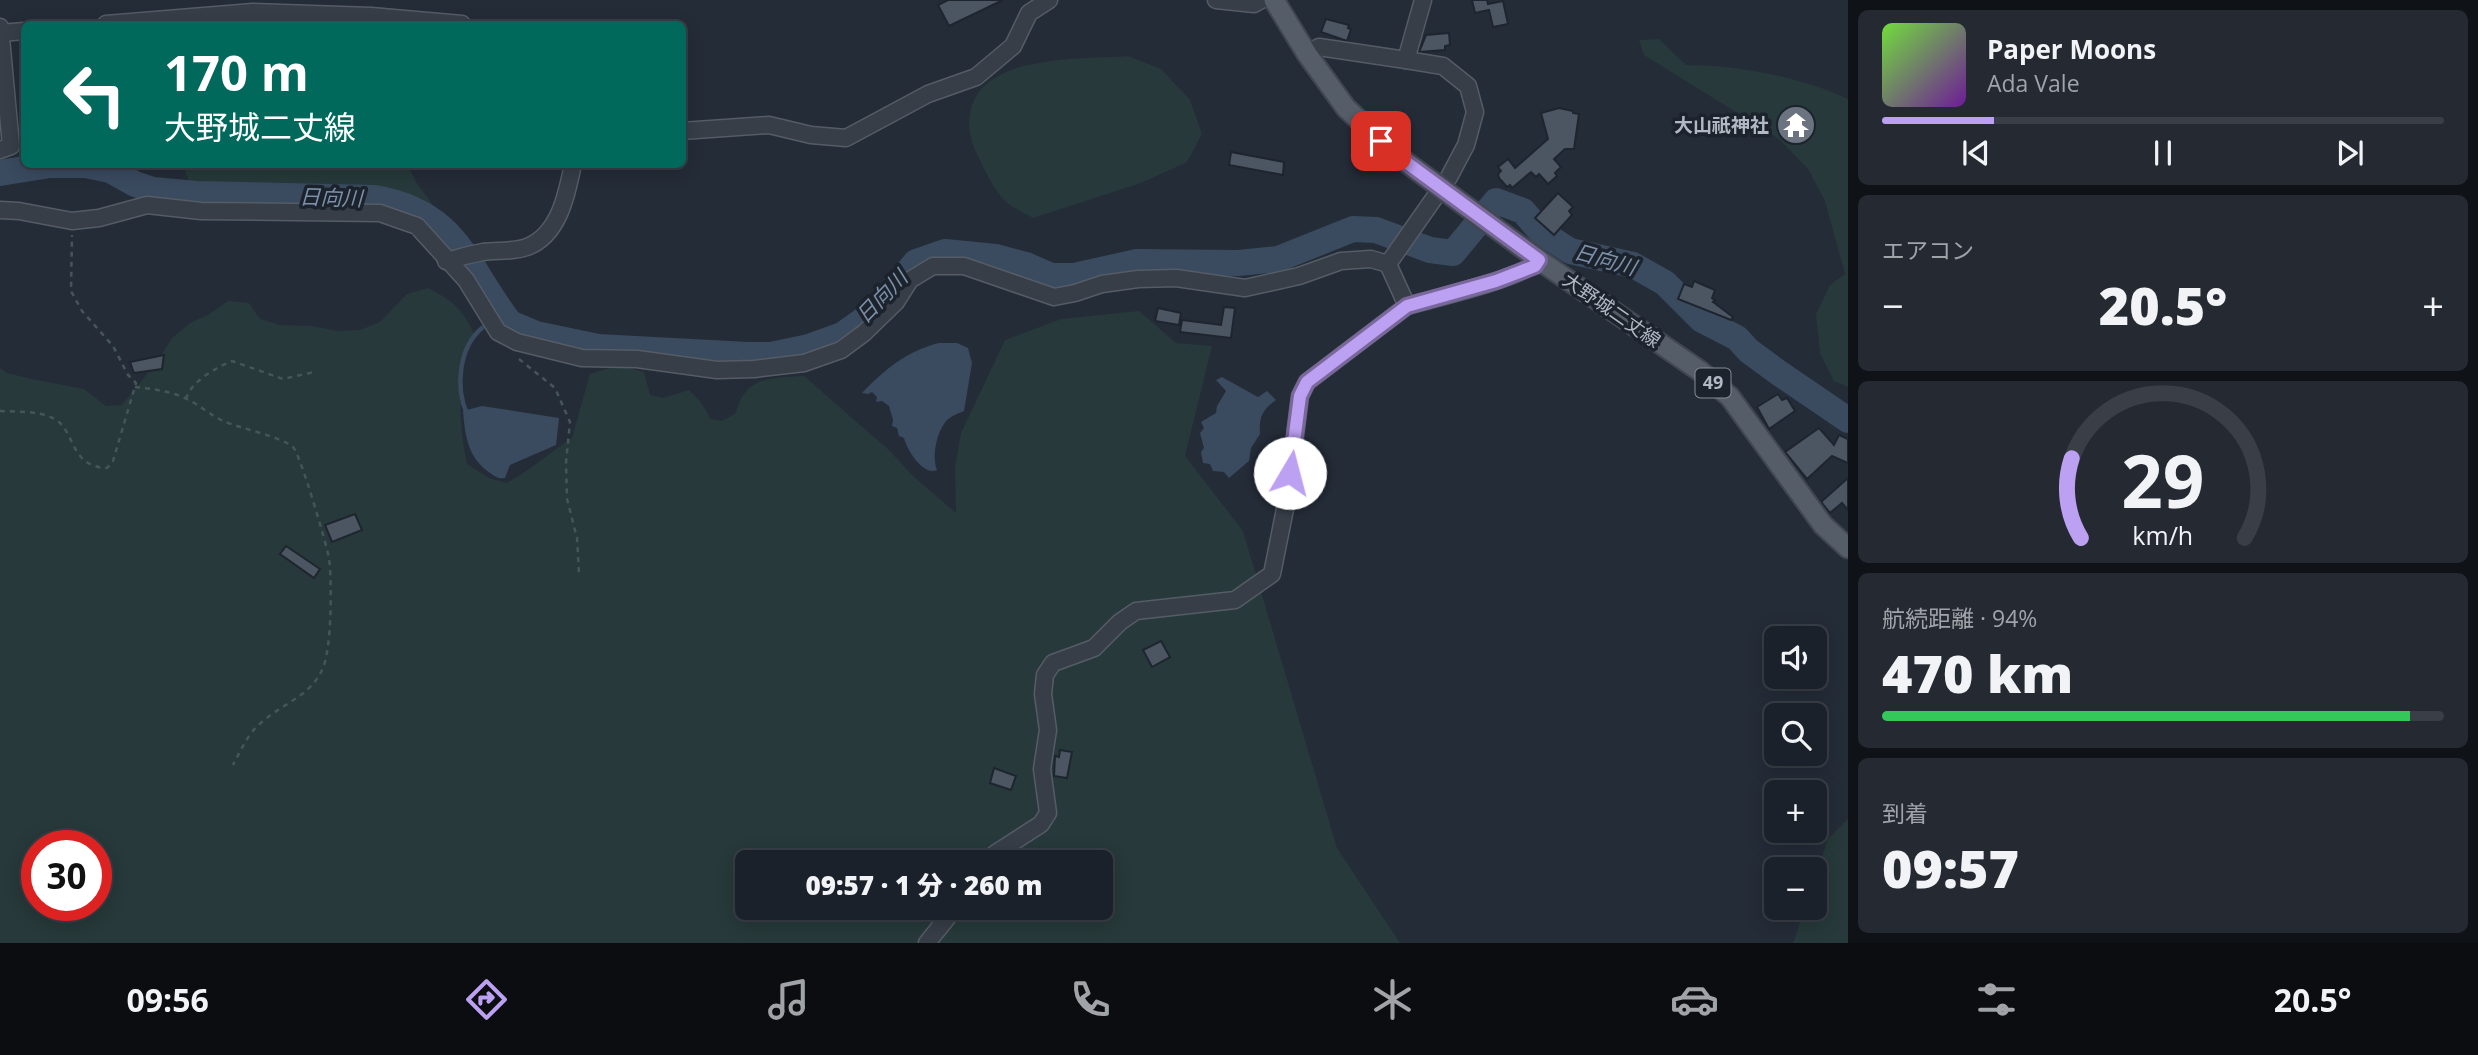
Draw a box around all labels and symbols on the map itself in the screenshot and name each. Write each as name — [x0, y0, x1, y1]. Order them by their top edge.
temple icon: 大山祇神社 — [1775, 104, 1817, 146]
pin — [1351, 111, 1411, 171]
place label: 大山祇神社 — [1674, 112, 1769, 138]
water label: 日向川 — [299, 182, 365, 212]
water label: 日向川 — [1571, 237, 1641, 282]
water label: 日向川 — [849, 262, 915, 329]
street label: 大野城二丈線 — [1558, 267, 1666, 353]
road number: 49 — [1696, 368, 1730, 398]
position arrow — [1253, 436, 1327, 510]
speed limit sign: 30 — [21, 830, 112, 921]

